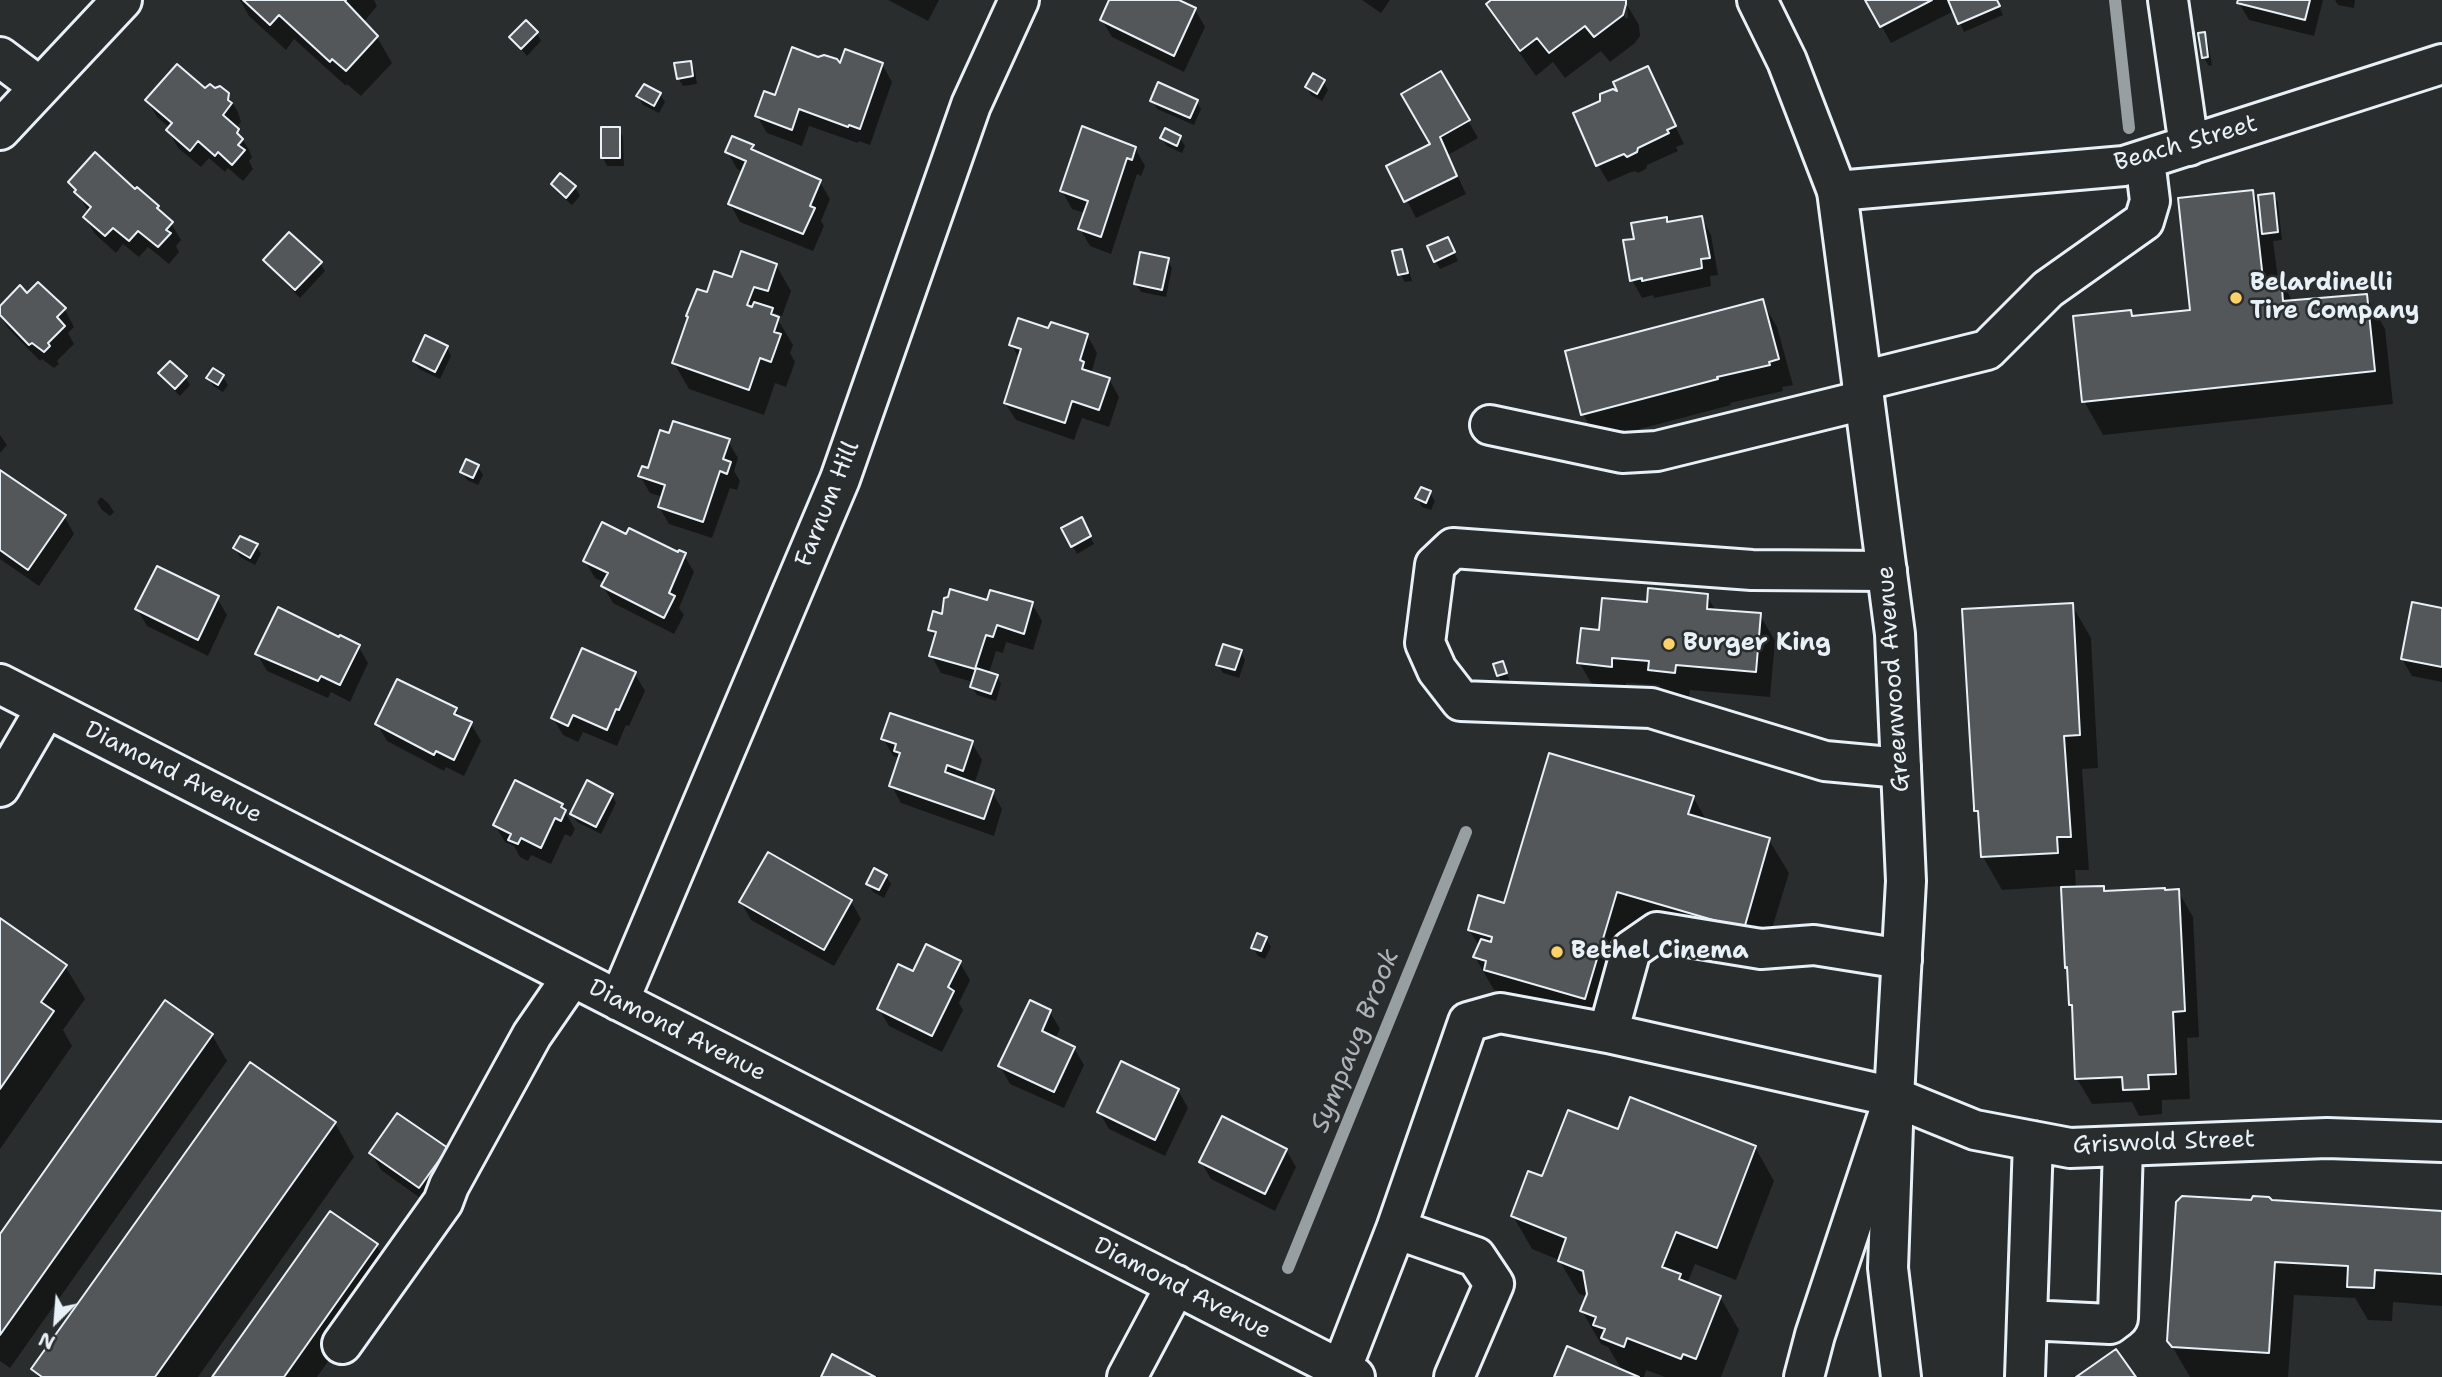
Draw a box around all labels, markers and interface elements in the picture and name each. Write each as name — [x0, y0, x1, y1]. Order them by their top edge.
street label: Beach Street — [2111, 110, 2261, 178]
place label: Belardinelli Tire Company — [2250, 270, 2419, 326]
marker: Belardinelli Tire Company — [2228, 290, 2244, 306]
street label: Farnum Hill — [790, 437, 866, 571]
street label: Greenwood Avenue — [1872, 565, 1916, 793]
place label: Burger King — [1683, 630, 1831, 658]
marker: Burger King — [1661, 636, 1677, 652]
street label: Diamond Avenue — [80, 716, 266, 830]
place label: Bethel Cinema — [1571, 938, 1749, 966]
marker: Bethel Cinema — [1549, 944, 1565, 960]
water label: Sympaug Brook — [1305, 945, 1407, 1137]
street label: Diamond Avenue — [584, 974, 770, 1088]
street label: Griswold Street — [2072, 1125, 2256, 1161]
street label: Diamond Avenue — [1089, 1232, 1275, 1346]
north arrow — [21, 1286, 91, 1356]
text: N — [35, 1326, 59, 1355]

